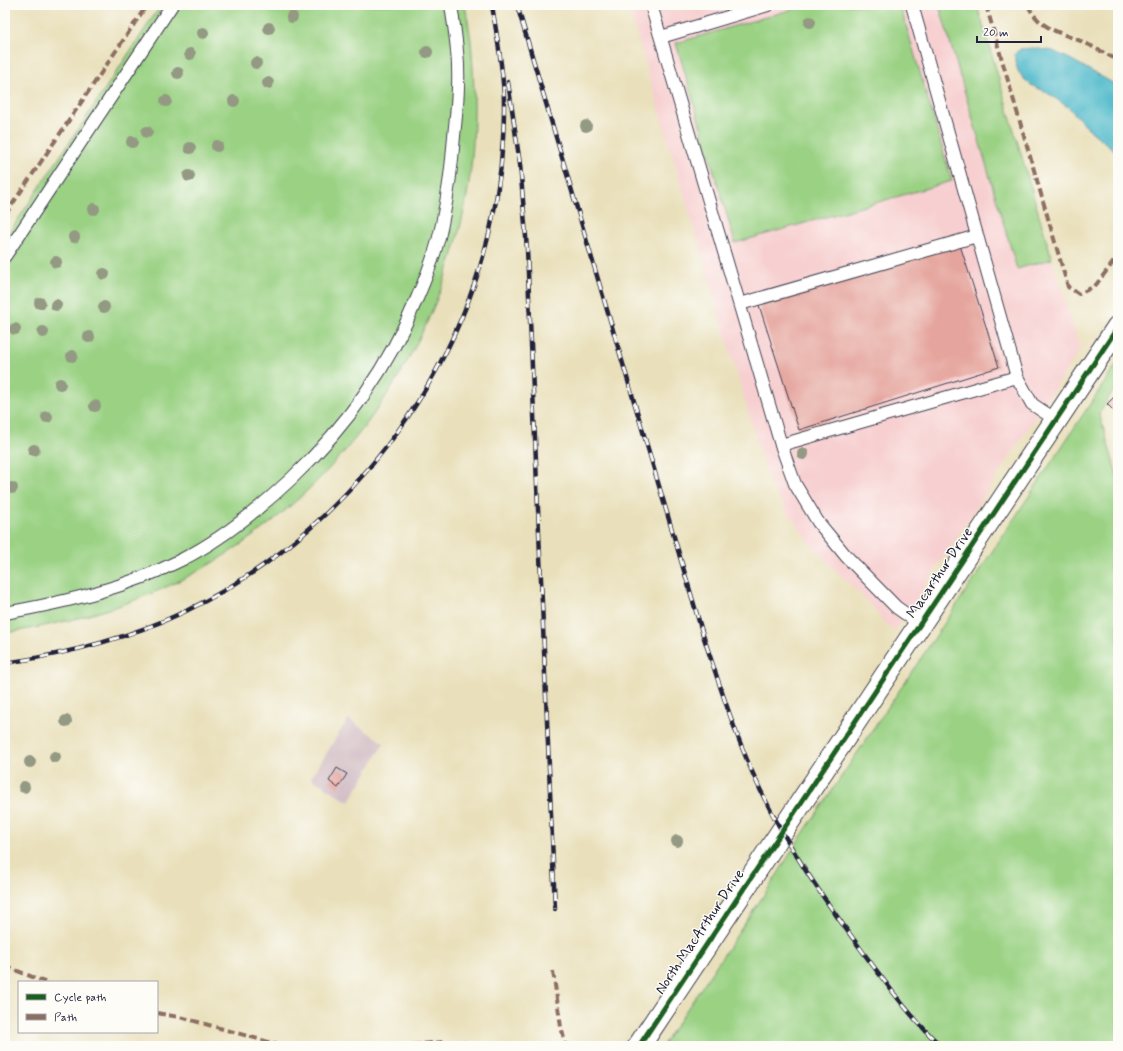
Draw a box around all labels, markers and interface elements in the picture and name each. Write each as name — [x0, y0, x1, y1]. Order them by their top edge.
scale bar — [977, 18, 1041, 44]
text: 20 m — [983, 25, 1009, 41]
street label: Macarthur Drive — [902, 523, 978, 623]
street label: North MacArthur Drive — [651, 865, 750, 999]
legend — [18, 981, 158, 1033]
text: Cycle path — [54, 990, 106, 1006]
text: Path — [54, 1010, 77, 1026]

